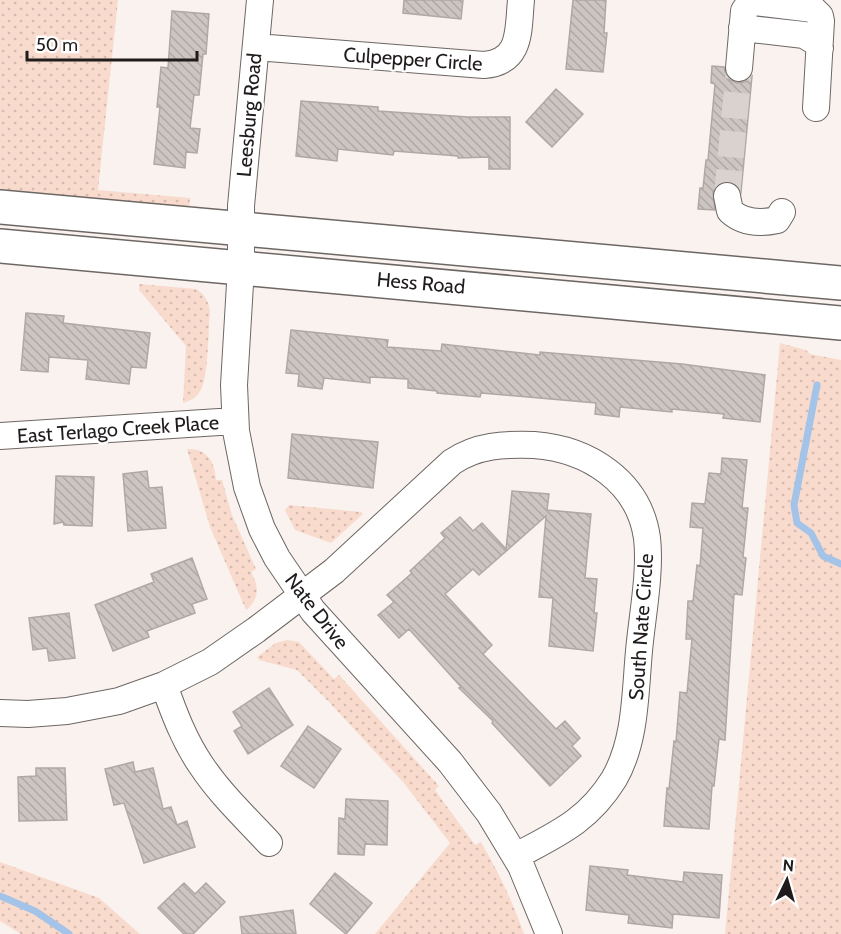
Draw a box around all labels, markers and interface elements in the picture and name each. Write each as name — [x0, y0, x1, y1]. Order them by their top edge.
scale bar — [27, 24, 196, 62]
text: 50 m — [36, 34, 78, 56]
street label: Culpepper Circle — [343, 42, 483, 76]
street label: Leesburg Road — [232, 52, 266, 178]
street label: Hess Road — [376, 267, 466, 299]
street label: East Terlago Creek Place — [16, 410, 220, 448]
street label: South Nate Circle — [624, 553, 658, 701]
street label: Nate Drive — [280, 568, 354, 654]
north arrow — [757, 850, 817, 910]
text: N — [782, 856, 795, 876]

